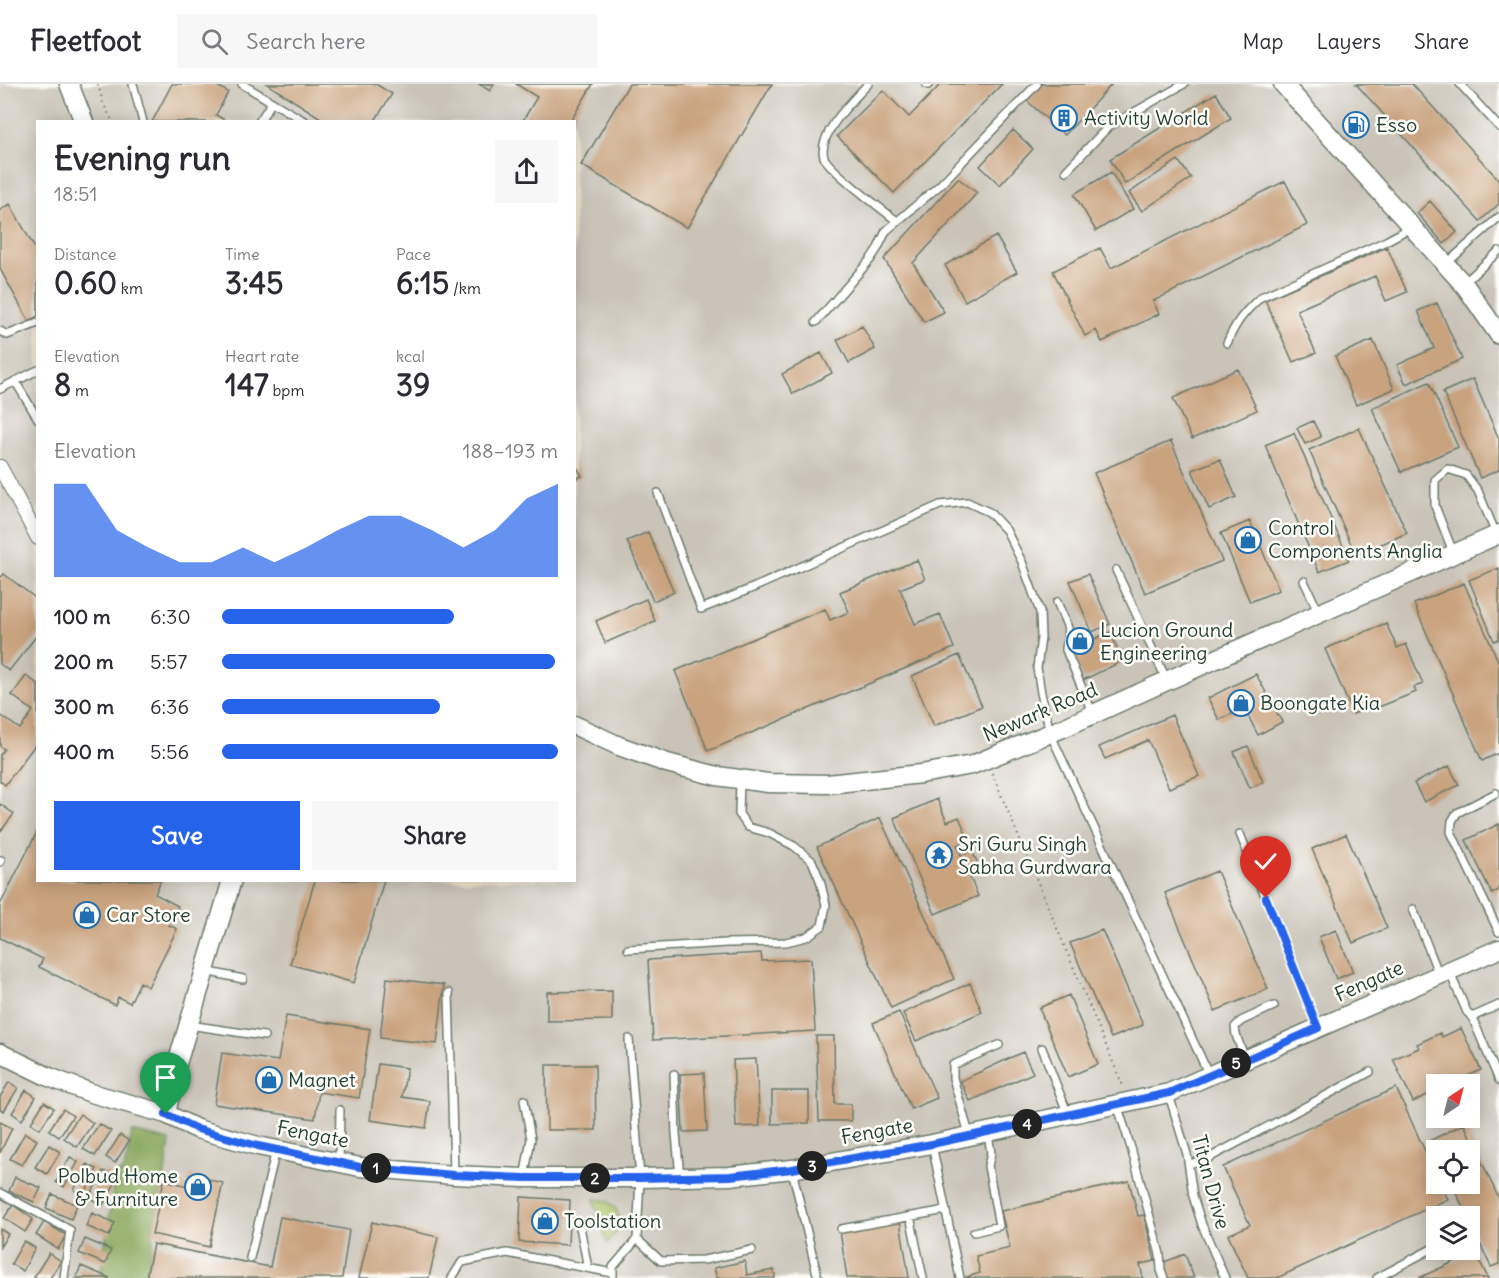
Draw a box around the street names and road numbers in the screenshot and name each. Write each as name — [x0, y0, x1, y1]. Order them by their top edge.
street label: Newark Road — [979, 676, 1101, 747]
street label: Fengate — [1331, 954, 1407, 1007]
street label: Fengate — [839, 1112, 915, 1149]
street label: Fengate — [275, 1114, 351, 1153]
street label: Titan Drive — [1187, 1132, 1236, 1232]

